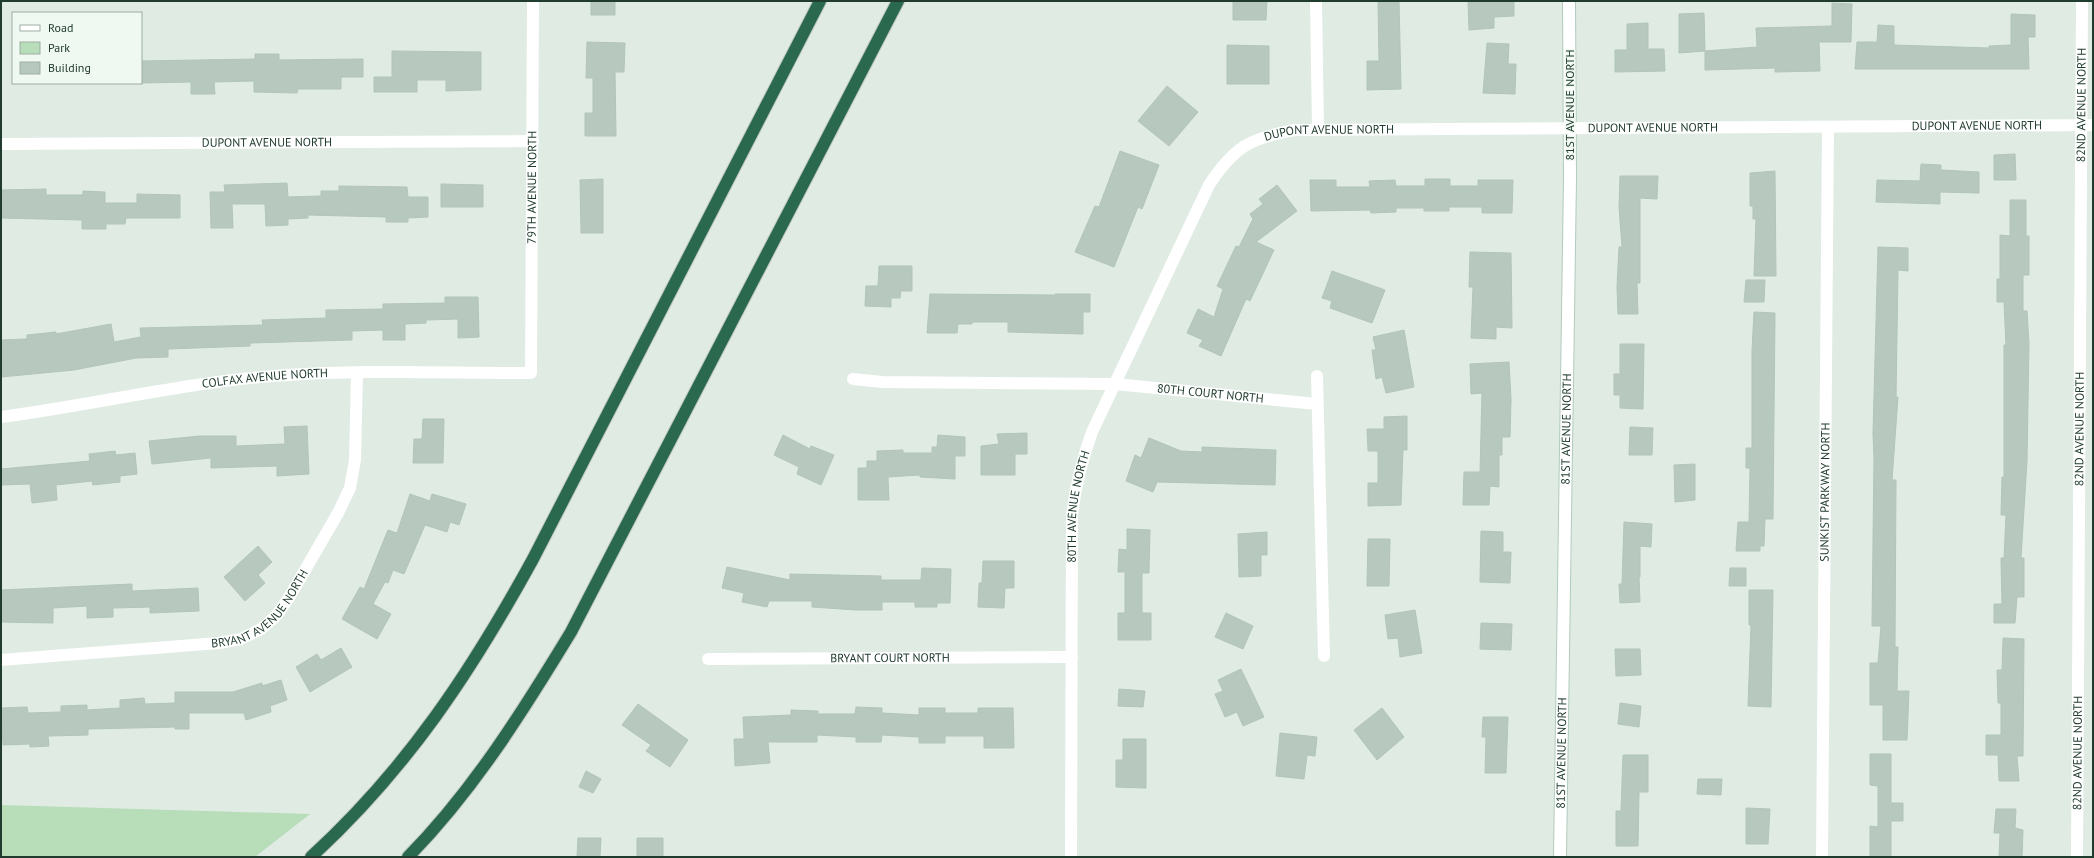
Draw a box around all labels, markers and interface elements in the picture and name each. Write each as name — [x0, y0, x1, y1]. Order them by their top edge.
legend — [12, 12, 142, 84]
text: Road — [48, 20, 73, 35]
text: Park — [48, 40, 70, 55]
street label: 82ND AVENUE NORTH — [2073, 48, 2089, 162]
street label: 81ST AVENUE NORTH — [1562, 49, 1577, 161]
text: Building — [48, 60, 91, 75]
street label: DUPONT AVENUE NORTH — [1912, 117, 2042, 133]
street label: DUPONT AVENUE NORTH — [1588, 119, 1718, 135]
street label: DUPONT AVENUE NORTH — [1262, 121, 1394, 144]
street label: 79TH AVENUE NORTH — [524, 130, 539, 244]
street label: DUPONT AVENUE NORTH — [202, 134, 332, 150]
street label: COLFAX AVENUE NORTH — [201, 365, 328, 391]
street label: 82ND AVENUE NORTH — [2071, 372, 2087, 486]
street label: 81ST AVENUE NORTH — [1557, 373, 1574, 485]
street label: 80TH COURT NORTH — [1156, 380, 1264, 406]
street label: SUNKIST PARKWAY NORTH — [1816, 422, 1833, 562]
street label: 80TH AVENUE NORTH — [1064, 449, 1092, 563]
street label: BRYANT AVENUE NORTH — [211, 566, 311, 651]
street label: BRYANT COURT NORTH — [830, 650, 950, 665]
street label: 82ND AVENUE NORTH — [2069, 696, 2085, 810]
street label: 81ST AVENUE NORTH — [1553, 697, 1569, 809]

